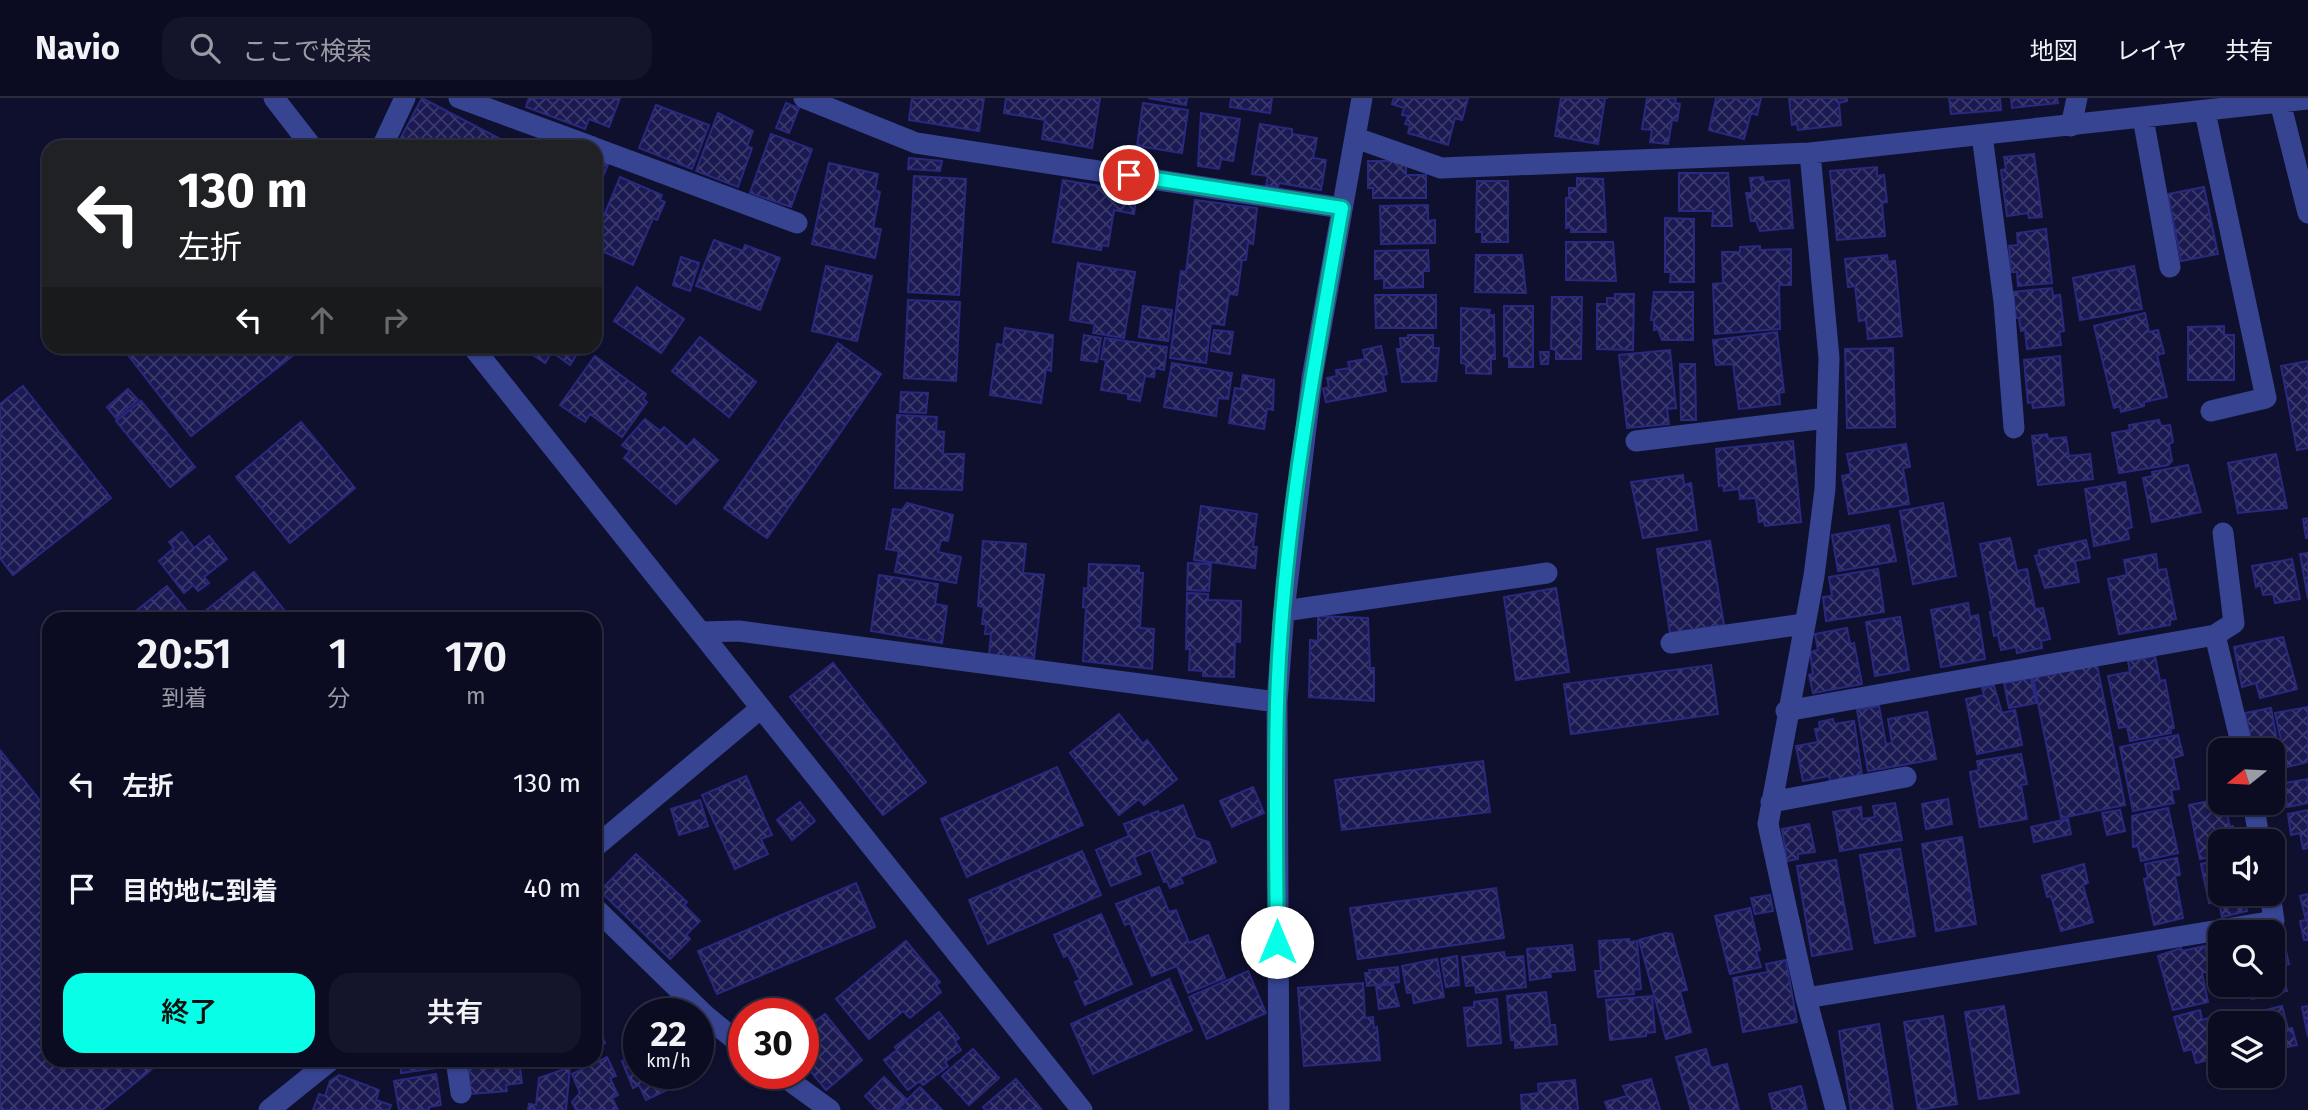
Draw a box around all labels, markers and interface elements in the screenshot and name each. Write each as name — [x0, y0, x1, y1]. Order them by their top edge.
search box — [162, 17, 652, 80]
text: Navio — [35, 28, 120, 68]
icon: search — [186, 29, 224, 67]
text: ここで検索 — [242, 36, 372, 67]
text: 地図 — [2030, 37, 2078, 65]
text: レイヤ — [2116, 37, 2187, 65]
text: 共有 — [2225, 37, 2273, 65]
pin — [1099, 145, 1159, 205]
icon: arrive — [1110, 156, 1148, 194]
text: 130 m — [178, 161, 308, 220]
icon: left — [63, 168, 154, 259]
text: 左折 — [178, 228, 242, 266]
icon: left — [230, 301, 268, 339]
icon: ahead — [303, 301, 341, 339]
icon: right — [376, 301, 414, 339]
text: 20:51 — [137, 629, 232, 679]
text: 1 — [329, 629, 348, 679]
text: 170 — [445, 632, 507, 682]
text: m — [466, 682, 486, 710]
text: 到着 — [161, 684, 207, 712]
text: 分 — [327, 684, 350, 712]
north arrow — [2208, 738, 2286, 816]
map controls — [2208, 738, 2285, 1088]
icon: left — [63, 765, 101, 803]
text: 130 m — [513, 768, 581, 799]
text: 左折 — [122, 771, 174, 802]
button: sound — [2208, 829, 2285, 906]
icon: arrive — [63, 870, 101, 908]
text: 40 m — [523, 873, 581, 904]
text: 目的地に到着 — [122, 876, 278, 907]
position arrow — [1240, 905, 1314, 979]
button: search — [2208, 920, 2285, 997]
button: 終了 — [63, 973, 315, 1053]
button: 共有 — [329, 973, 581, 1053]
speed limit sign: 30 — [728, 998, 819, 1089]
button: layers — [2208, 1011, 2285, 1088]
text: 22 — [650, 1013, 687, 1055]
text: km/h — [646, 1050, 691, 1072]

